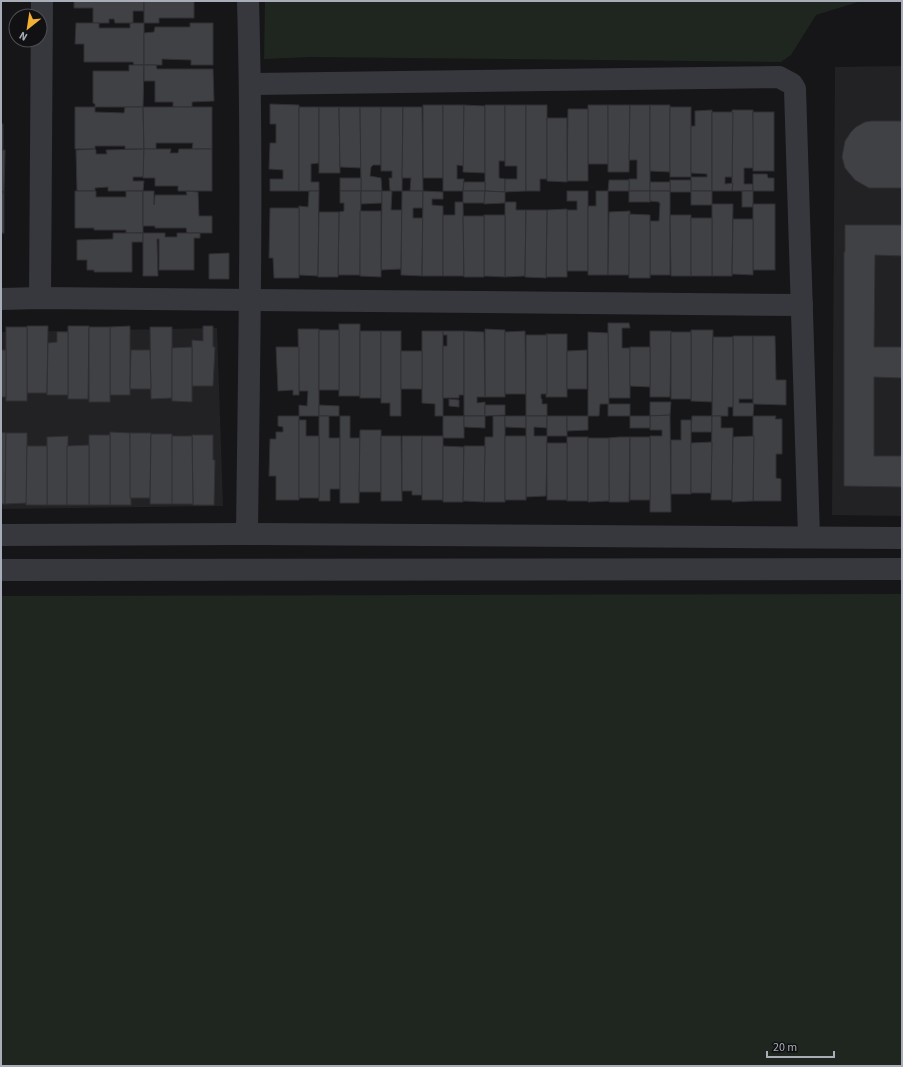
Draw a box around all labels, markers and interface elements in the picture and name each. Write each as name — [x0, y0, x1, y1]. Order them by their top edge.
north arrow — [8, 8, 48, 48]
text: N — [16, 28, 30, 45]
scale bar — [767, 1033, 834, 1059]
text: 20 m — [773, 1039, 797, 1056]

